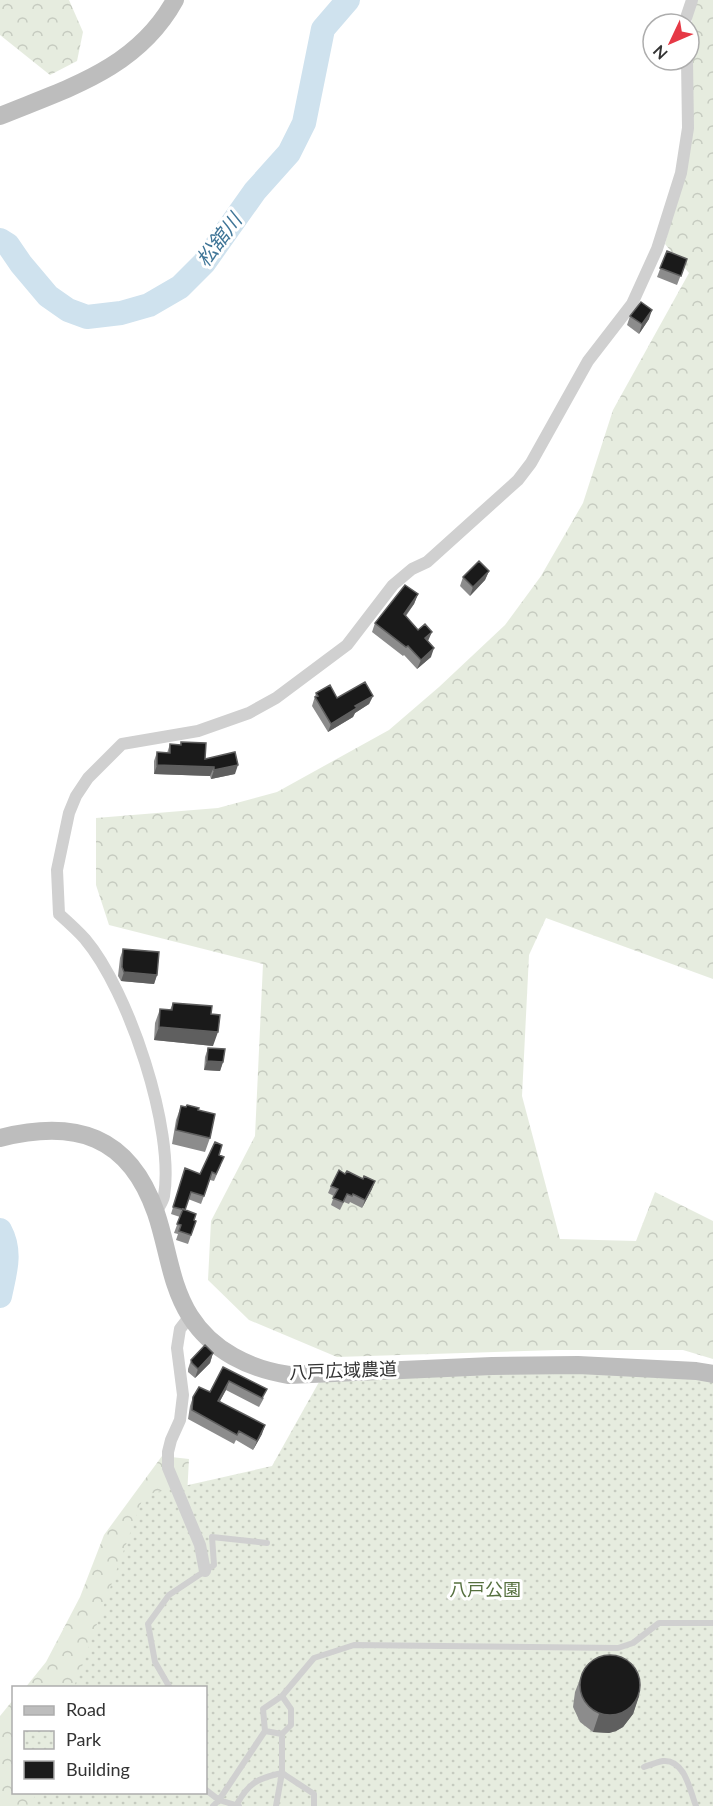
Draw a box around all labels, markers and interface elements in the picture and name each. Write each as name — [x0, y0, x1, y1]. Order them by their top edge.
north arrow — [641, 12, 701, 72]
text: N — [649, 42, 671, 64]
water label: 松舘川 — [191, 207, 247, 271]
street label: 八戸広域農道 — [289, 1357, 397, 1383]
park label: 八戸公園 — [449, 1578, 521, 1600]
legend — [12, 1686, 207, 1794]
text: Road — [66, 1698, 106, 1720]
text: Park — [66, 1728, 102, 1750]
text: Building — [66, 1758, 130, 1780]

